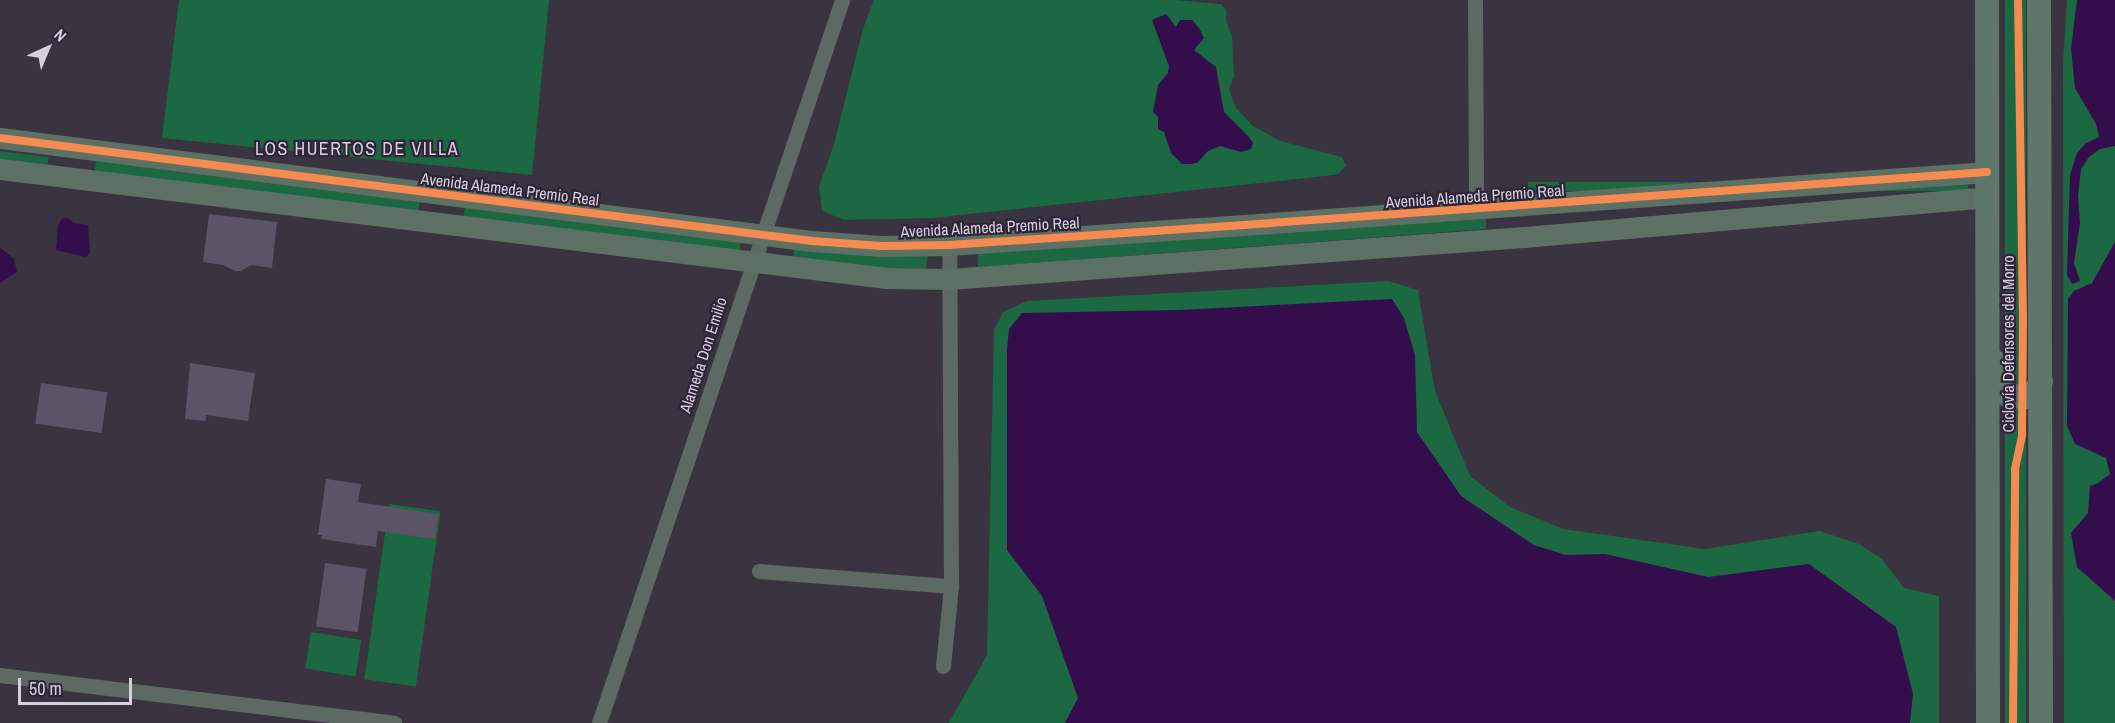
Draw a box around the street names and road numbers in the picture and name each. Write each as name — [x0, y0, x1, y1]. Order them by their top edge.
street label: Avenida Alameda Premio Real — [420, 169, 600, 209]
street label: Avenida Alameda Premio Real — [1385, 180, 1565, 212]
street label: Avenida Alameda Premio Real — [900, 213, 1080, 241]
street label: Ciclovía Defensores del Morro — [1998, 255, 2018, 433]
street label: Alameda Don Emilio — [675, 295, 731, 415]

